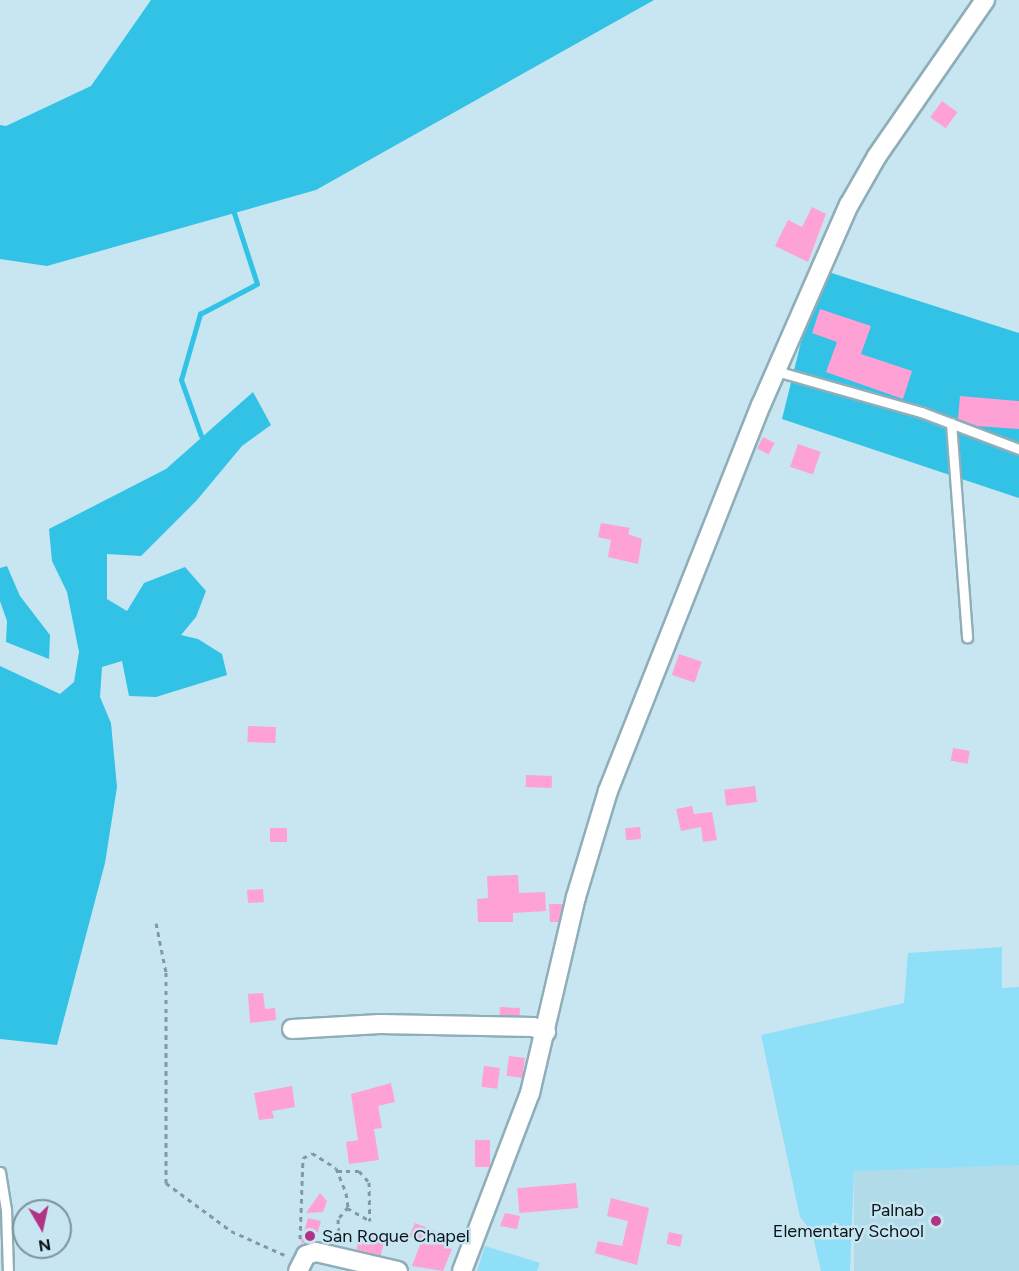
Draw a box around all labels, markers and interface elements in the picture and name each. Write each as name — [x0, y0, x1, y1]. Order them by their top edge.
north arrow — [12, 1199, 72, 1259]
place label: Palnab Elementary School — [773, 1200, 924, 1242]
marker: Palnab Elementary School — [929, 1214, 943, 1228]
place label: San Roque Chapel — [322, 1225, 470, 1247]
marker: San Roque Chapel — [303, 1229, 317, 1243]
text: N — [37, 1235, 52, 1256]

